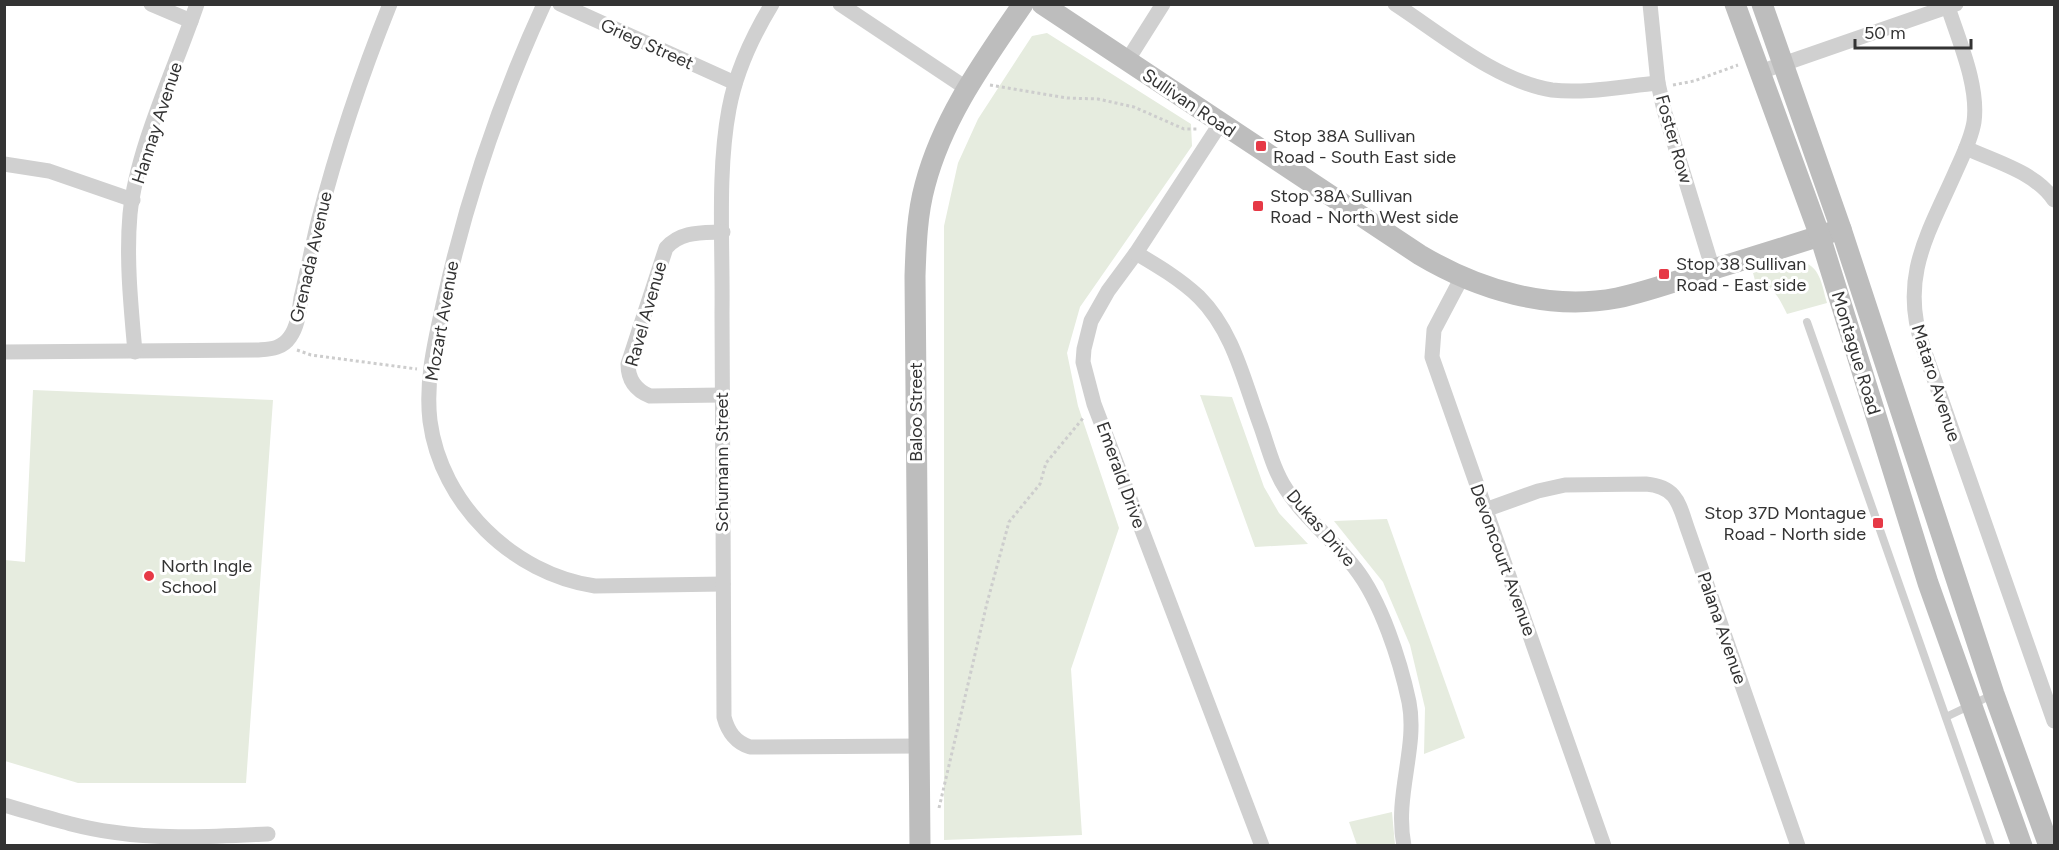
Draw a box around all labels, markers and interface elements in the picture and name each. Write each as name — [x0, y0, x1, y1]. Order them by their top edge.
scale bar — [1855, 12, 1970, 50]
street label: Grieg Street — [597, 14, 697, 74]
text: 50 m — [1864, 22, 1906, 44]
street label: Hannay Avenue — [127, 59, 187, 187]
street label: Sullivan Road — [1138, 64, 1240, 142]
street label: Foster Row — [1651, 92, 1697, 186]
place label: Stop 38A Sullivan Road - South East side — [1273, 125, 1456, 168]
marker: Stop 38A Sullivan Road - South East side — [1254, 139, 1268, 153]
place label: Stop 38A Sullivan Road - North West side — [1270, 185, 1459, 228]
street label: Grenada Avenue — [285, 189, 337, 325]
marker: Stop 38A Sullivan Road - North West side — [1251, 199, 1265, 213]
place label: Stop 38 Sullivan Road - East side — [1676, 253, 1806, 296]
street label: Mozart Avenue — [421, 259, 463, 383]
street label: Ravel Avenue — [620, 259, 672, 369]
marker: Stop 38 Sullivan Road - East side — [1657, 267, 1671, 281]
street label: Montague Road — [1827, 289, 1885, 417]
street label: Mataro Avenue — [1907, 321, 1965, 445]
street label: Baloo Street — [905, 362, 927, 462]
street label: Schumann Street — [711, 392, 733, 532]
street label: Emerald Drive — [1092, 419, 1150, 531]
street label: Devoncourt Avenue — [1465, 481, 1541, 639]
street label: Dukas Drive — [1282, 485, 1360, 571]
place label: Stop 37D Montague Road - North side — [1704, 502, 1866, 545]
marker: Stop 37D Montague Road - North side — [1871, 516, 1885, 530]
place label: North Ingle School — [161, 555, 252, 598]
marker: North Ingle School — [142, 569, 156, 583]
street label: Palana Avenue — [1693, 569, 1752, 687]

